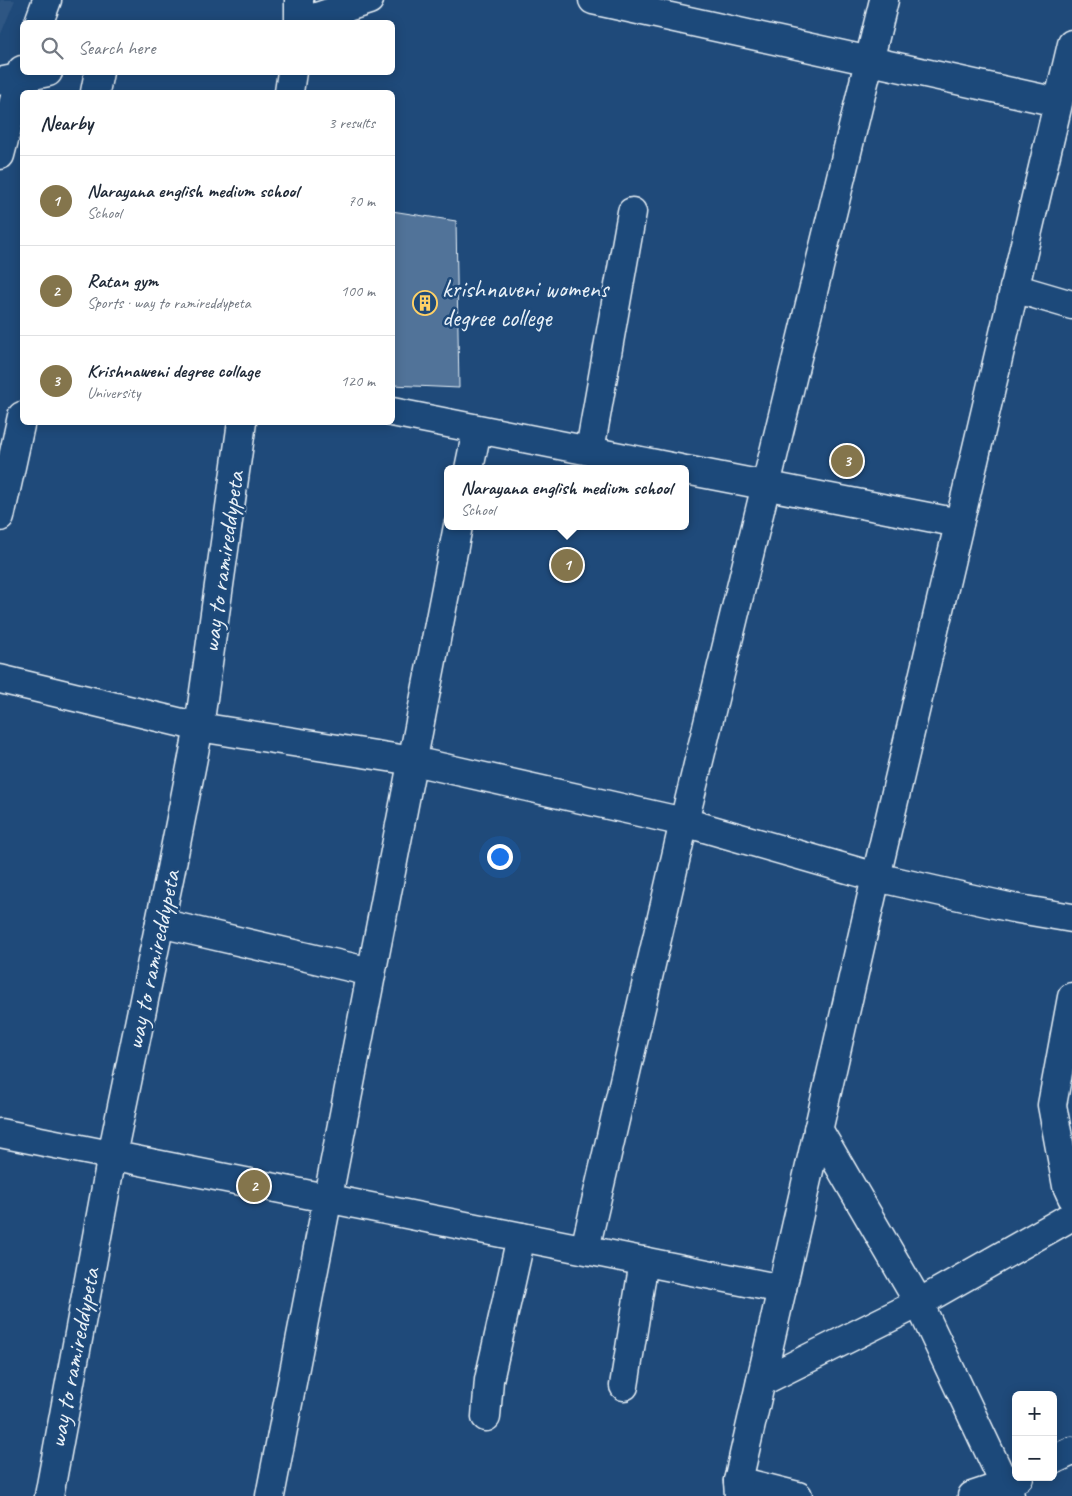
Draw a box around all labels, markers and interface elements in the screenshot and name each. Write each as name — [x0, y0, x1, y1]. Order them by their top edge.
search box — [20, 20, 395, 75]
icon: search — [38, 34, 66, 62]
text: Search here — [78, 36, 155, 60]
text: Nearby — [40, 110, 93, 136]
text: 3 results — [328, 113, 375, 133]
text: Narayana english medium school — [87, 179, 299, 203]
text: 1 — [52, 191, 60, 211]
text: 70 m — [348, 191, 375, 211]
text: School — [87, 203, 121, 223]
text: Ratan gym — [87, 269, 158, 293]
place label: krishnaveni womens degree college — [442, 273, 611, 334]
text: 2 — [52, 281, 60, 301]
text: 100 m — [341, 281, 375, 301]
building icon: krishnaveni womens degree college — [412, 290, 438, 316]
text: Sports · way to ramireddypeta — [87, 293, 251, 313]
text: Krishnaweni degree collage — [87, 359, 259, 383]
text: 3 — [52, 371, 60, 391]
text: 120 m — [341, 371, 375, 391]
text: University — [87, 383, 140, 403]
pin: 3 — [831, 442, 863, 480]
popup — [444, 465, 689, 530]
street label: way to ramireddypeta — [194, 467, 252, 655]
text: Narayana english medium school — [461, 476, 672, 500]
text: School — [461, 500, 495, 520]
pin: 1 — [551, 546, 583, 584]
your location — [487, 844, 513, 870]
street label: way to ramireddypeta — [118, 865, 188, 1053]
pin: 2 — [238, 1167, 270, 1205]
street label: way to ramireddypeta — [41, 1263, 108, 1451]
map controls — [1012, 1391, 1057, 1481]
button: + — [1012, 1391, 1057, 1436]
button: − — [1012, 1436, 1057, 1481]

